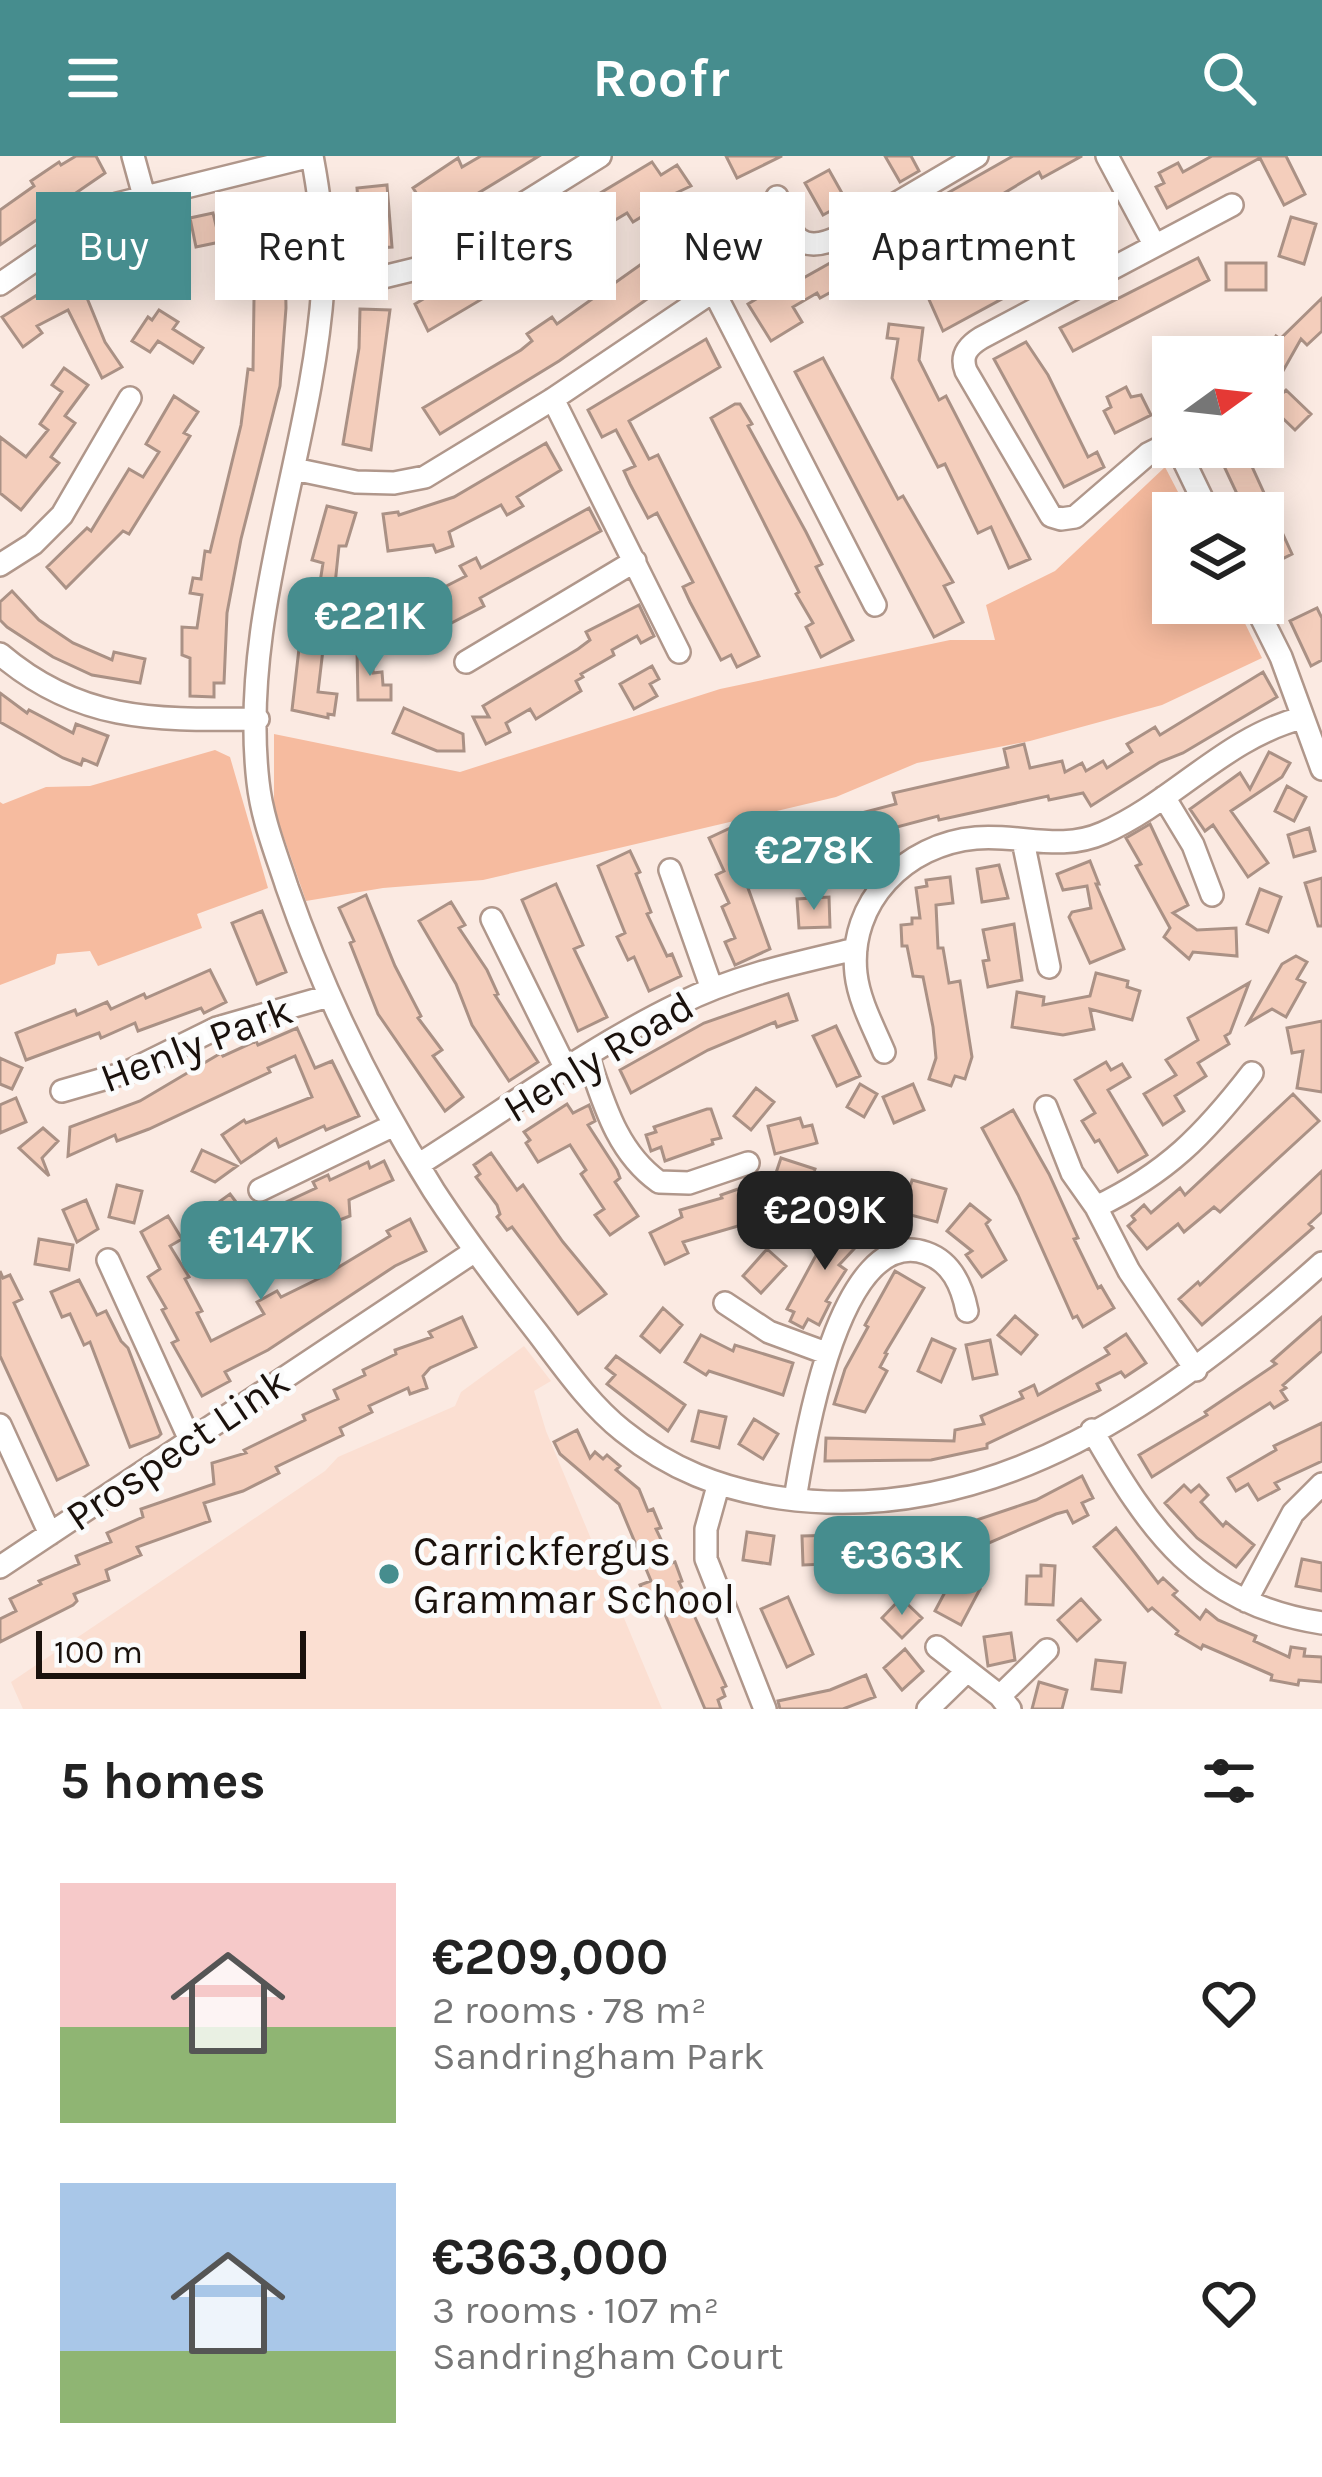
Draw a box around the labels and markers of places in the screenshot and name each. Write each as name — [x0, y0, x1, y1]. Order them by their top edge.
pin: €221K — [286, 577, 454, 679]
pin: €278K — [730, 811, 898, 913]
pin: €209K — [741, 1171, 909, 1273]
pin: €147K — [177, 1201, 345, 1303]
pin: €363K — [818, 1516, 986, 1618]
place label: Carrickfergus Grammar School — [413, 1526, 735, 1624]
marker: Carrickfergus Grammar School — [376, 1561, 402, 1587]

